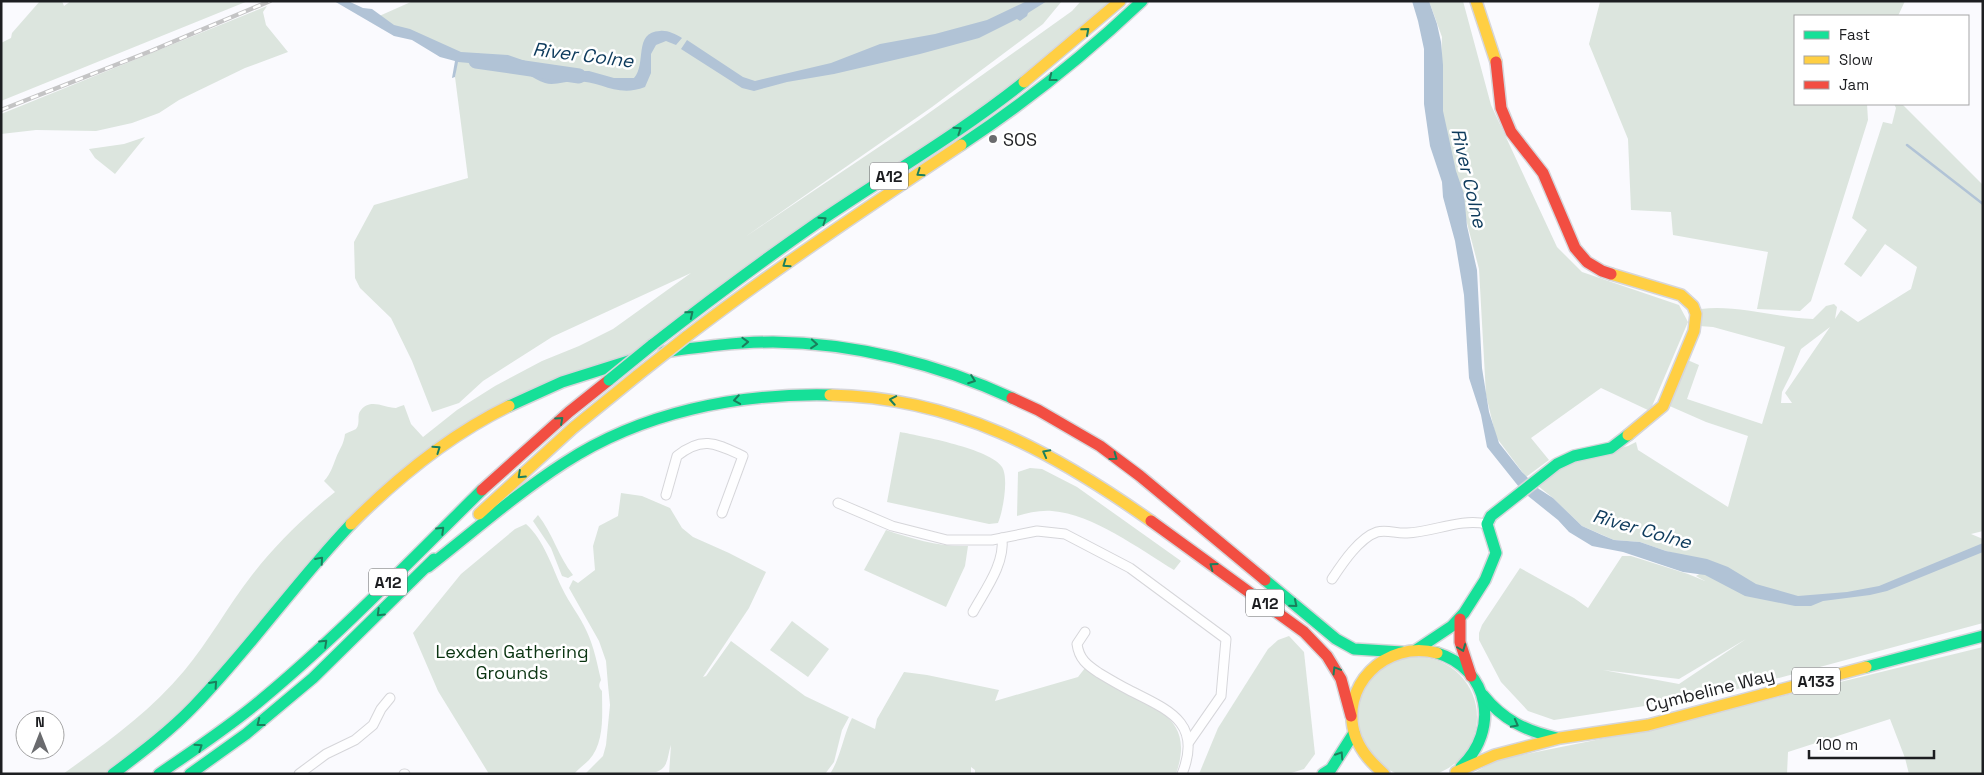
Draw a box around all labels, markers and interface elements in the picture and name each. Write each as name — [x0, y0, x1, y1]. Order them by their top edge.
legend — [1794, 15, 1969, 105]
text: Fast — [1839, 25, 1870, 44]
one-way arrow — [1081, 27, 1090, 36]
water label: River Colne — [531, 36, 636, 74]
text: Slow — [1839, 50, 1873, 69]
one-way arrow — [1048, 72, 1058, 81]
text: Jam — [1839, 75, 1869, 94]
water label: River Colne — [1445, 126, 1493, 231]
one-way arrow — [952, 127, 962, 136]
place label: SOS — [1003, 128, 1037, 151]
marker: SOS — [987, 133, 999, 145]
road number: A12 — [870, 162, 908, 190]
one-way arrow — [917, 167, 926, 176]
one-way arrow — [817, 217, 826, 226]
one-way arrow — [782, 258, 792, 267]
one-way arrow — [685, 311, 694, 320]
one-way arrow — [741, 337, 749, 348]
one-way arrow — [810, 338, 818, 349]
one-way arrow — [967, 374, 975, 384]
one-way arrow — [733, 394, 741, 405]
one-way arrow — [889, 396, 897, 406]
one-way arrow — [554, 417, 563, 425]
one-way arrow — [431, 446, 441, 455]
one-way arrow — [1042, 449, 1051, 459]
one-way arrow — [1108, 451, 1118, 460]
one-way arrow — [517, 469, 526, 478]
water label: River Colne — [1590, 503, 1695, 555]
one-way arrow — [435, 527, 444, 536]
one-way arrow — [314, 557, 322, 566]
one-way arrow — [1209, 563, 1219, 572]
road number: A12 — [369, 568, 407, 596]
road number: A12 — [1246, 590, 1284, 616]
one-way arrow — [1288, 598, 1297, 607]
one-way arrow — [377, 607, 386, 616]
one-way arrow — [318, 640, 327, 649]
park label: Lexden Gathering Grounds — [435, 640, 589, 684]
one-way arrow — [1456, 643, 1466, 652]
street label: Cymbeline Way — [1643, 663, 1777, 717]
one-way arrow — [1332, 666, 1342, 675]
road number: A133 — [1792, 668, 1840, 694]
one-way arrow — [208, 680, 217, 689]
north arrow — [15, 710, 65, 760]
text: N — [35, 713, 45, 731]
one-way arrow — [257, 717, 266, 725]
one-way arrow — [1510, 718, 1519, 728]
scale bar — [1809, 728, 1934, 760]
text: 100 m — [1816, 735, 1858, 754]
one-way arrow — [194, 744, 203, 753]
one-way arrow — [1334, 752, 1344, 761]

